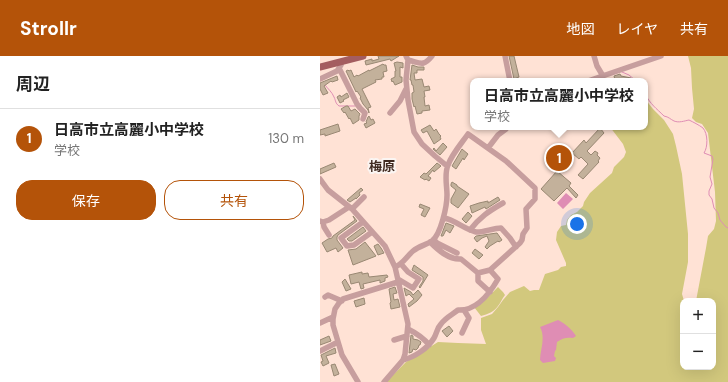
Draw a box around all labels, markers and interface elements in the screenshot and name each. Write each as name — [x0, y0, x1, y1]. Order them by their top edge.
text: Strollr — [20, 16, 77, 41]
text: 地図 — [566, 20, 594, 38]
text: レイヤ — [616, 20, 658, 38]
text: 共有 — [680, 20, 708, 38]
text: 周辺 — [16, 73, 50, 95]
popup — [470, 78, 648, 130]
text: 日高市立高麗小中学校 — [484, 86, 634, 106]
text: 学校 — [484, 108, 510, 125]
text: 日高市立高麗小中学校 — [54, 120, 204, 140]
text: 1 — [27, 130, 31, 147]
text: 130 m — [268, 130, 304, 147]
text: 学校 — [54, 142, 80, 159]
pin: 1 — [546, 143, 572, 173]
district label: 梅原 — [369, 158, 395, 175]
button: 保存 — [16, 180, 156, 220]
button: 共有 — [164, 180, 304, 220]
your location — [567, 214, 587, 234]
map controls — [680, 298, 716, 370]
button: + — [680, 298, 716, 334]
button: − — [680, 334, 716, 370]

